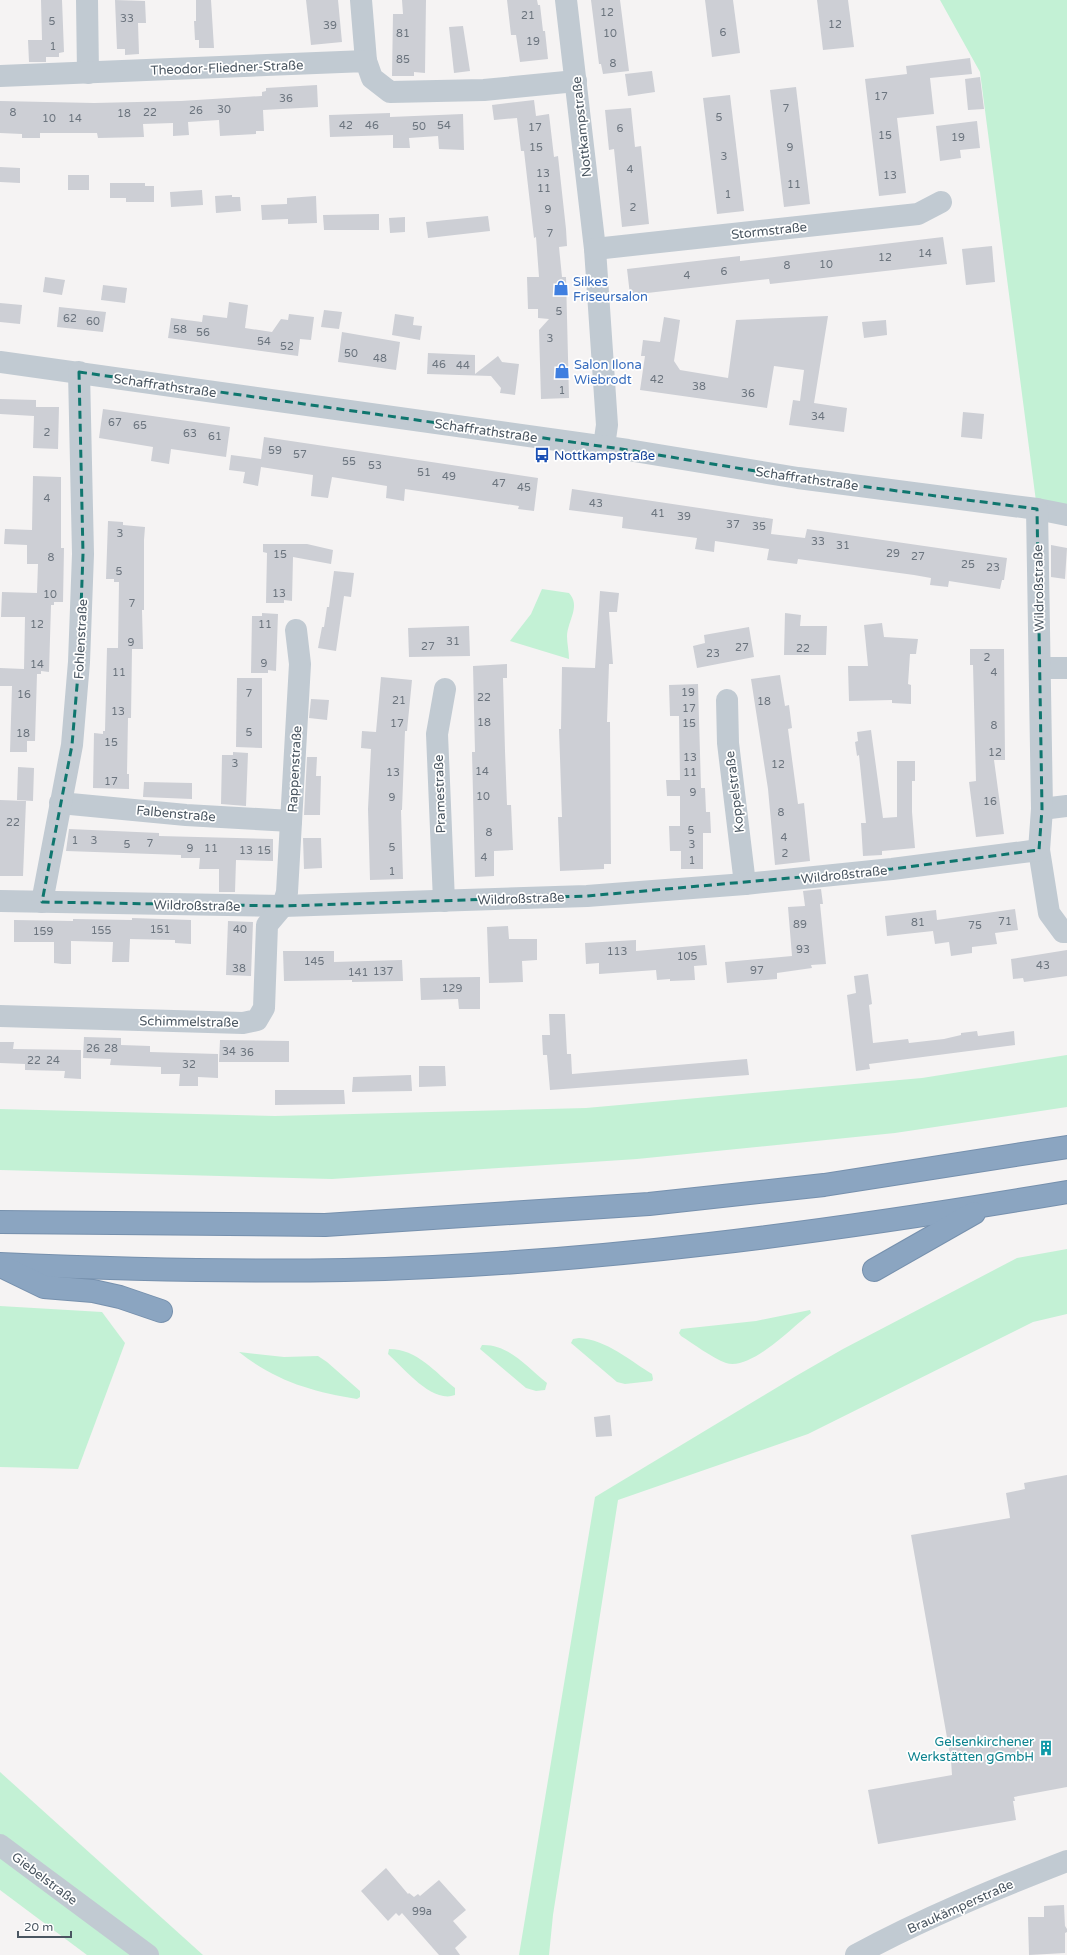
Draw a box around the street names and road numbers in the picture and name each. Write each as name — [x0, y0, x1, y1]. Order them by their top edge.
street label: Theodor-Fliedner-Straße — [150, 57, 304, 79]
street label: Nottkampstraße — [569, 76, 595, 178]
street label: Stormstraße — [730, 219, 808, 243]
street label: Schaffrathstraße — [112, 371, 217, 401]
street label: Schaffrathstraße — [433, 416, 538, 446]
street label: Schaffrathstraße — [754, 464, 859, 494]
street label: Wildroßstraße — [1030, 544, 1048, 632]
street label: Fohlenstraße — [71, 598, 91, 680]
street label: Rappenstraße — [285, 725, 305, 813]
street label: Koppelstraße — [722, 750, 748, 834]
street label: Pramestraße — [431, 754, 449, 834]
street label: Falbenstraße — [136, 803, 216, 825]
street label: Wildroßstraße — [800, 862, 888, 887]
street label: Wildroßstraße — [477, 889, 565, 909]
street label: Wildroßstraße — [153, 897, 241, 915]
street label: Schimmelstraße — [139, 1013, 239, 1031]
street label: Giebelstraße — [8, 1849, 80, 1909]
street label: Braukämperstraße — [905, 1876, 1016, 1938]

